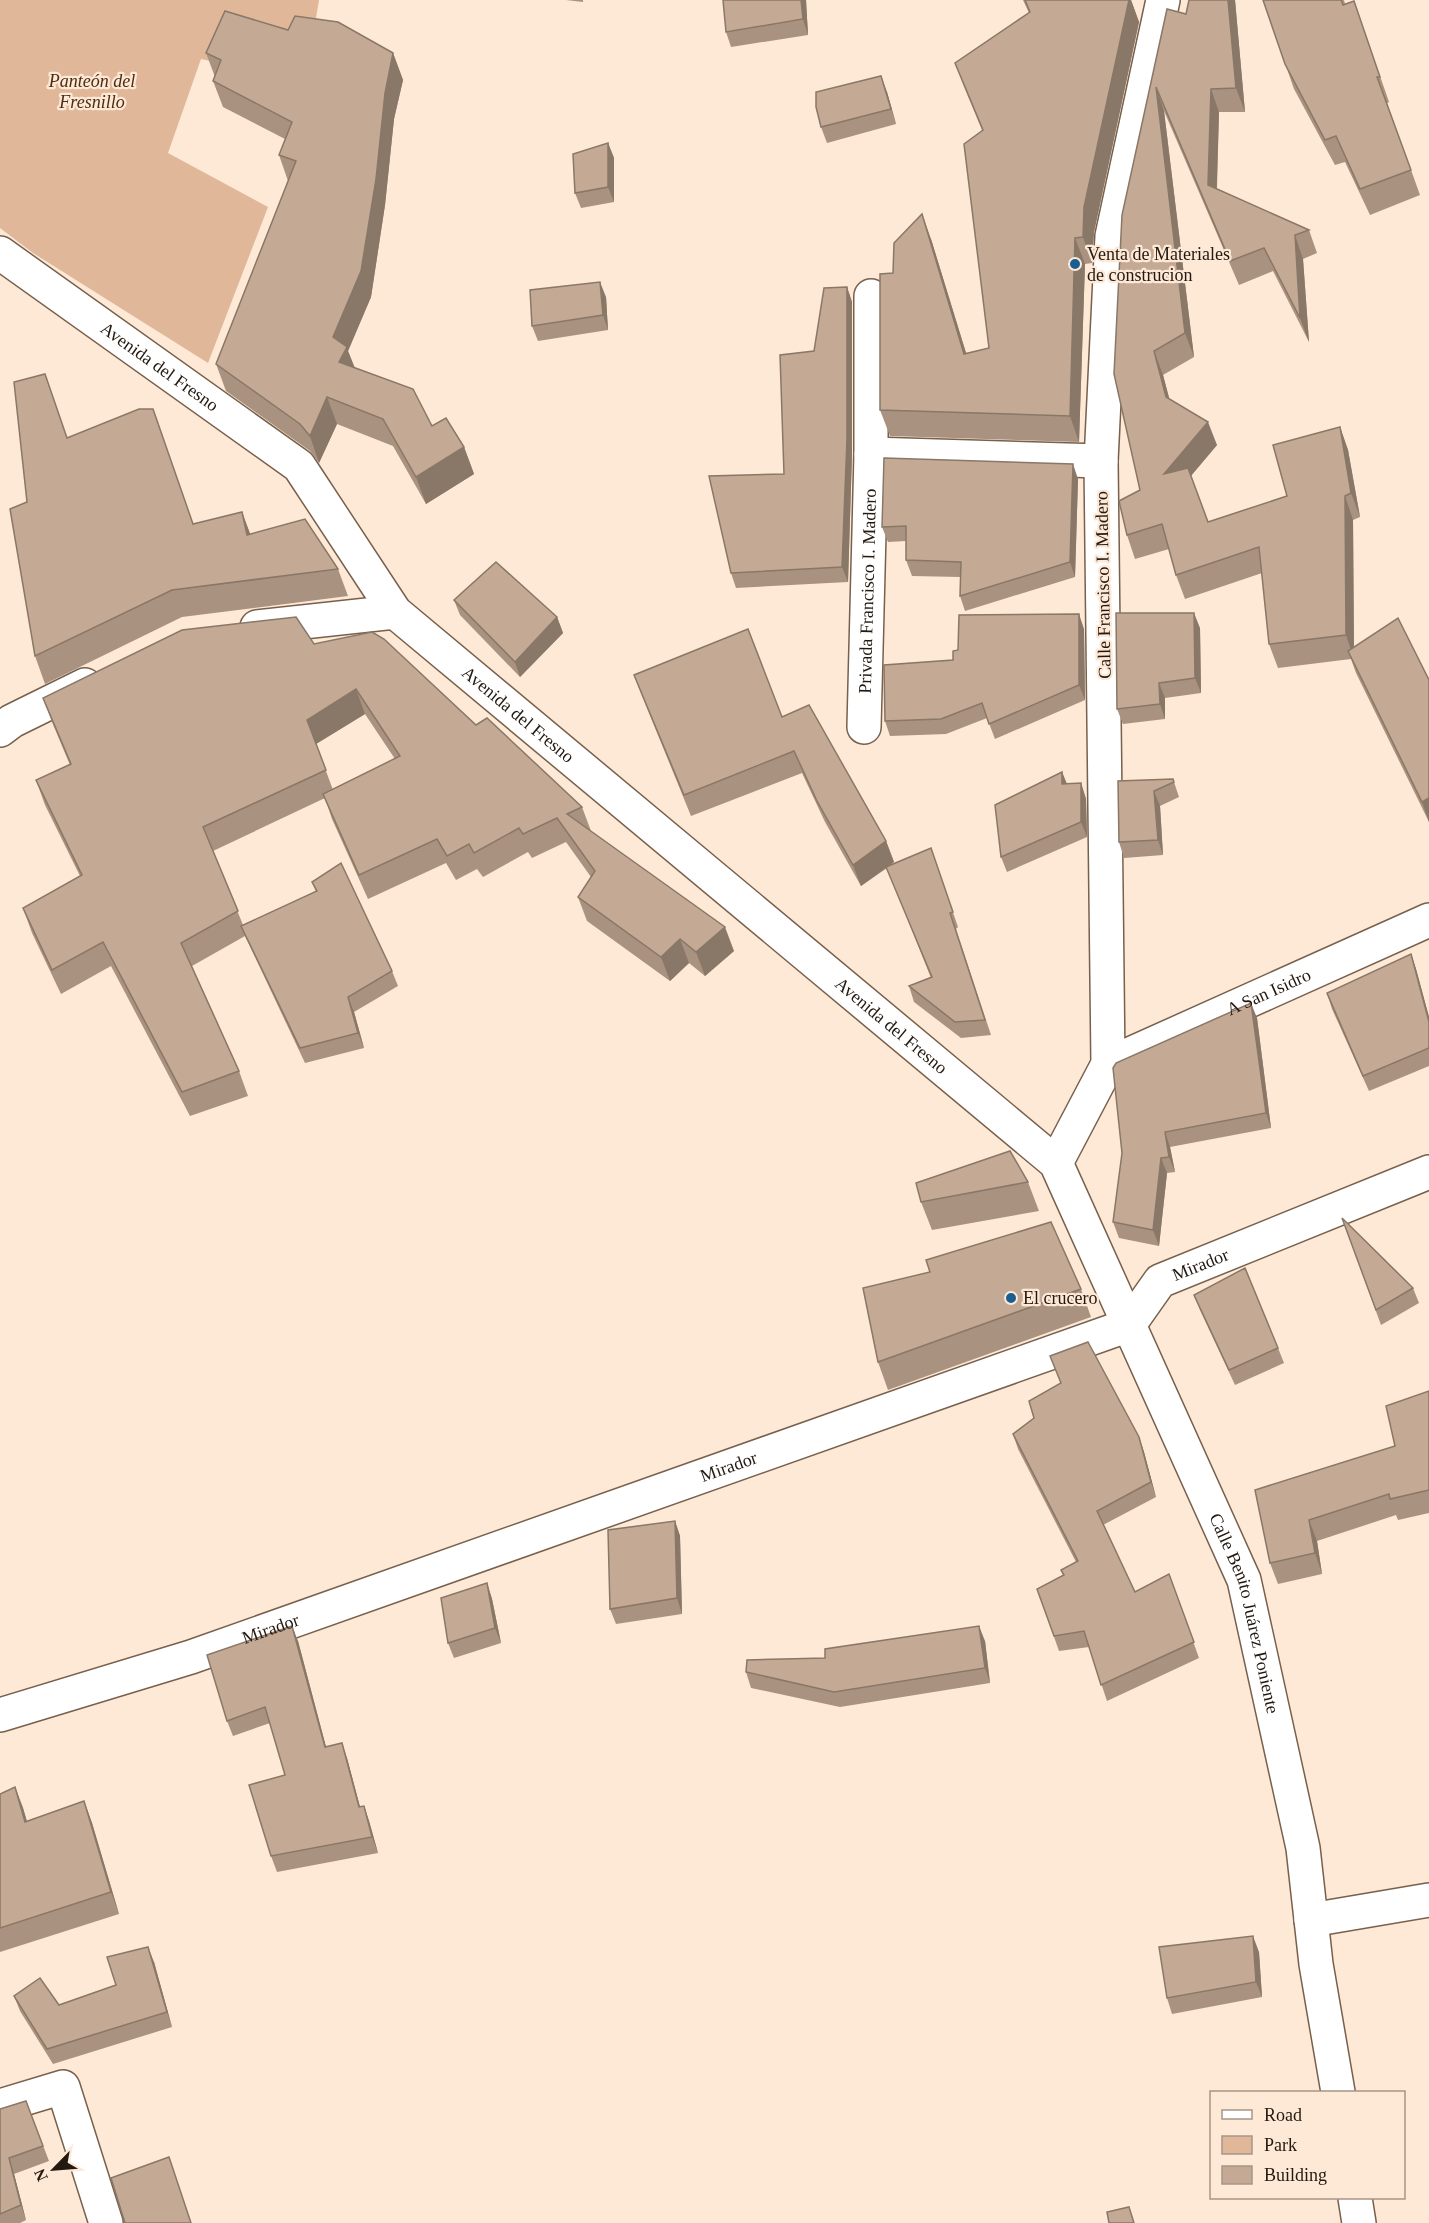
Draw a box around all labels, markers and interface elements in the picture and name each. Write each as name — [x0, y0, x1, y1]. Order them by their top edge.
park label: Panteón del Fresnillo — [48, 71, 135, 112]
place label: Venta de Materiales de construcion — [1087, 244, 1230, 285]
marker: Venta de Materiales de construcion — [1068, 257, 1082, 271]
street label: Avenida del Fresno — [97, 318, 222, 415]
street label: Privada Francisco I. Madero — [855, 488, 880, 694]
street label: Calle Francisco I. Madero — [1091, 491, 1115, 679]
street label: Avenida del Fresno — [458, 662, 578, 767]
street label: A San Isidro — [1223, 964, 1314, 1020]
street label: Avenida del Fresno — [831, 973, 951, 1078]
street label: Mirador — [1169, 1244, 1231, 1285]
place label: El crucero — [1023, 1288, 1097, 1308]
marker: El crucero — [1004, 1291, 1018, 1305]
street label: Mirador — [698, 1447, 760, 1486]
street label: Calle Benito Juárez Poniente — [1205, 1510, 1283, 1715]
street label: Mirador — [239, 1610, 302, 1648]
legend — [1210, 2091, 1405, 2199]
text: Road — [1264, 2105, 1302, 2125]
text: Park — [1264, 2135, 1297, 2155]
north arrow — [24, 2139, 84, 2199]
text: Building — [1264, 2165, 1327, 2185]
text: N — [31, 2166, 51, 2184]

